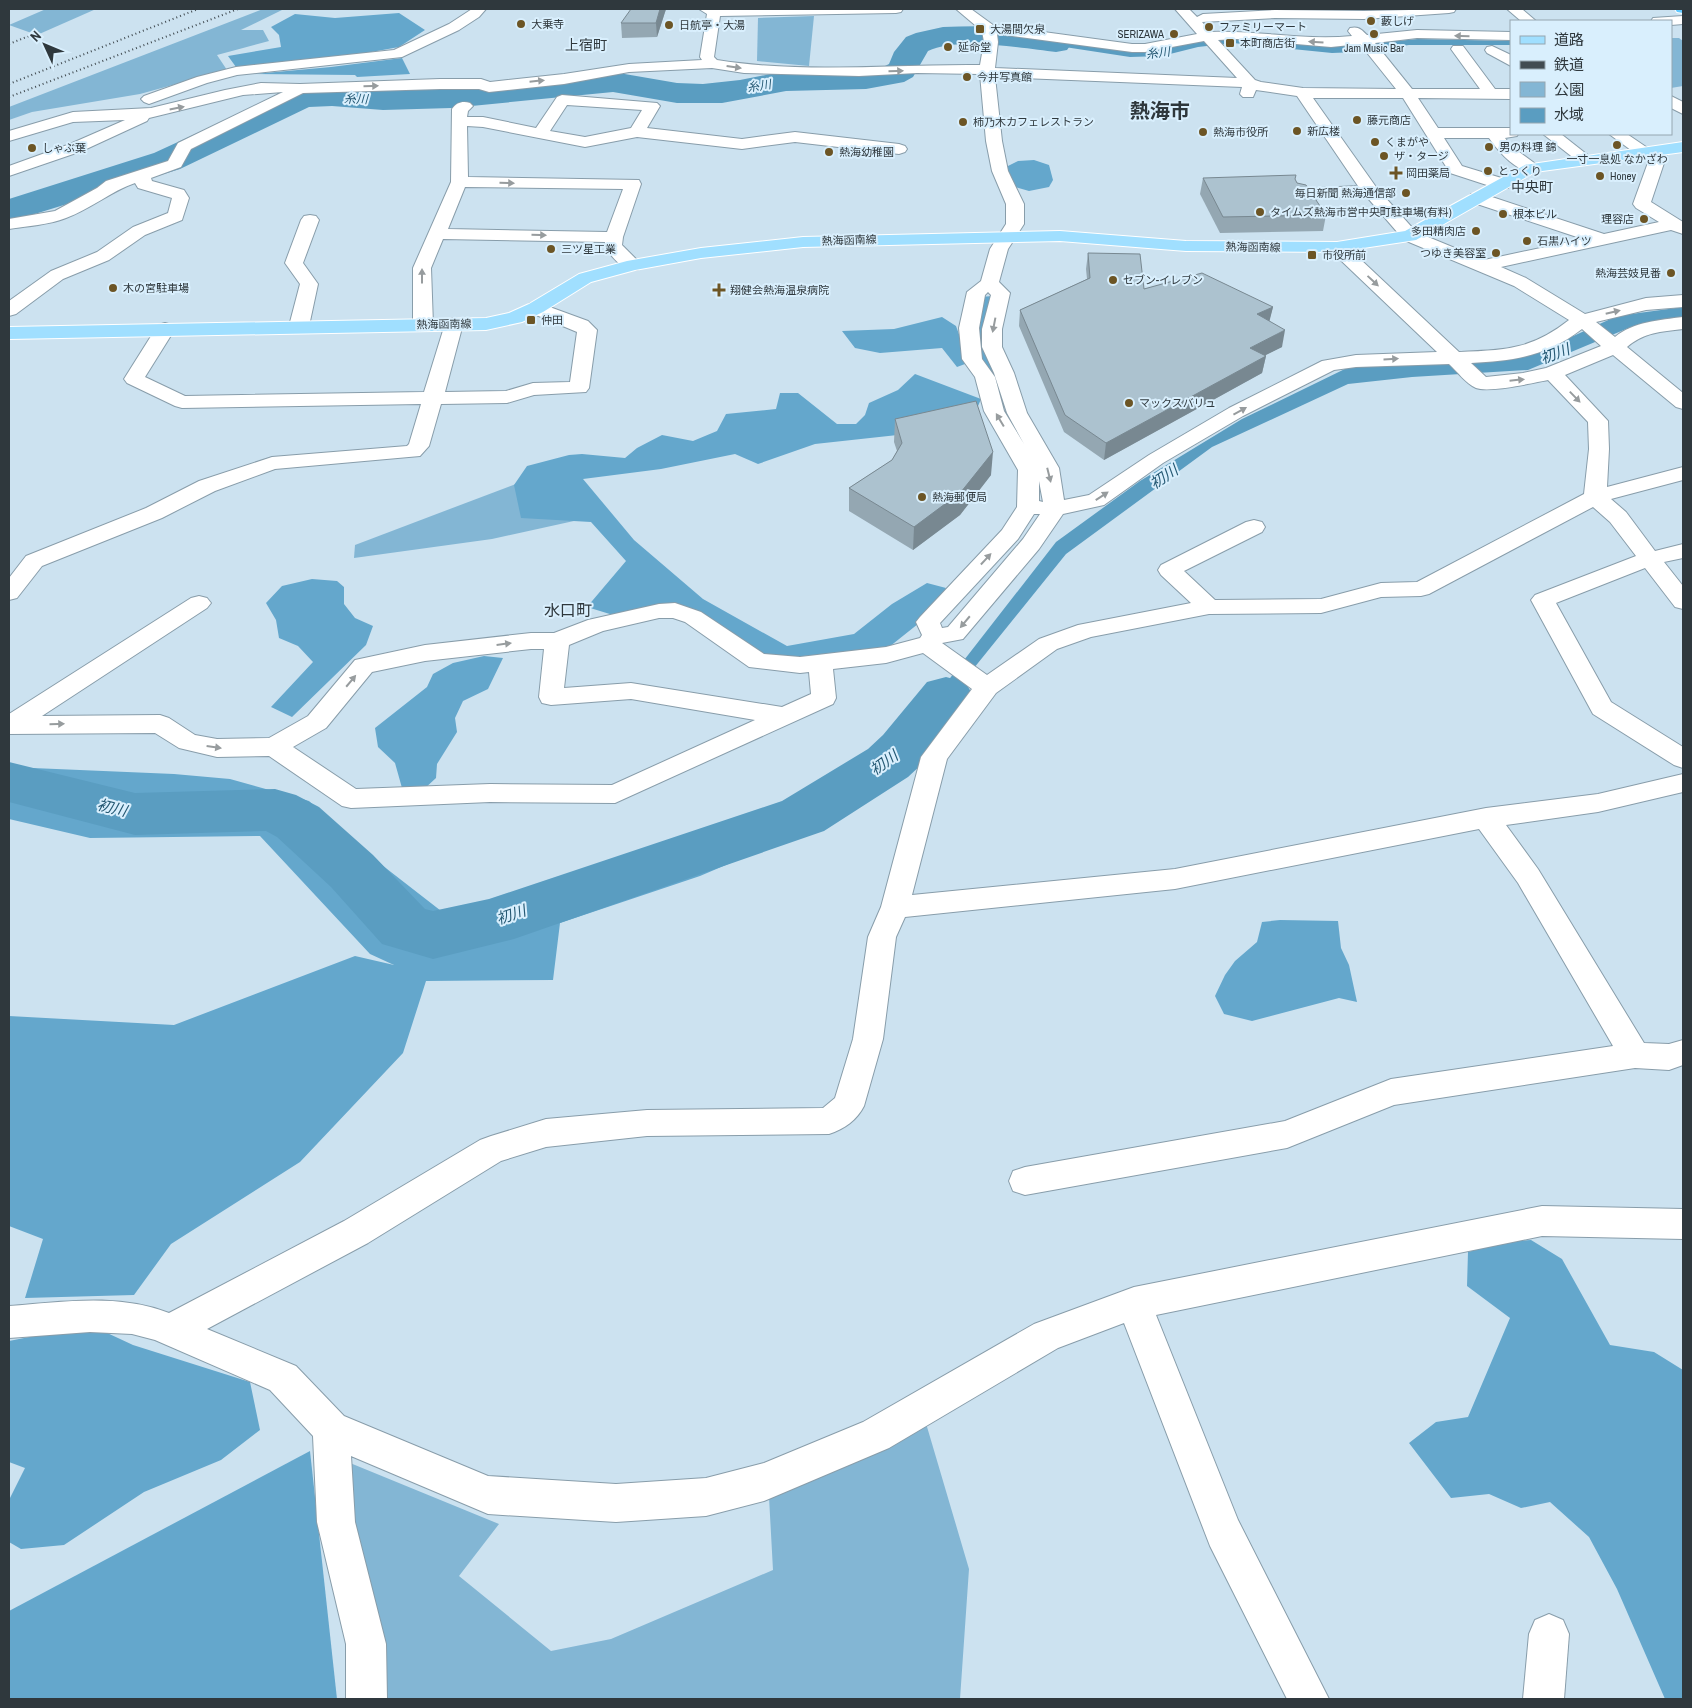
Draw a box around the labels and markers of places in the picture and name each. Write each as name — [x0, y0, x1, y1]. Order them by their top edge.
place label: 藪しげ — [1381, 14, 1414, 28]
marker: 藪しげ — [1365, 15, 1377, 27]
place label: 大乗寺 — [531, 17, 564, 31]
marker: 大乗寺 — [515, 18, 527, 30]
place label: 日航亭・大湯 — [679, 18, 745, 32]
marker: 日航亭・大湯 — [663, 19, 675, 31]
place label: ファミリーマート — [1219, 20, 1307, 34]
marker: ファミリーマート — [1203, 21, 1215, 33]
place label: 大湯間欠泉 — [990, 22, 1046, 36]
marker: 大湯間欠泉 — [974, 23, 986, 35]
place label: SERIZAWA — [1118, 27, 1165, 41]
marker: SERIZAWA — [1168, 28, 1180, 40]
marker: Jam Music Bar — [1368, 28, 1380, 40]
place label: 本町商店街 — [1240, 36, 1295, 50]
marker: 本町商店街 — [1224, 37, 1236, 49]
place label: 延命堂 — [958, 40, 991, 54]
marker: 延命堂 — [942, 41, 954, 53]
place label: Jam Music Bar — [1344, 41, 1404, 55]
place label: 今井写真館 — [977, 70, 1032, 84]
marker: 今井写真館 — [961, 71, 973, 83]
place label: 藤元商店 — [1367, 113, 1411, 127]
marker: 藤元商店 — [1351, 114, 1363, 126]
place label: 柿乃木カフェレストラン — [973, 115, 1094, 129]
marker: 柿乃木カフェレストラン — [957, 116, 969, 128]
place label: 新広楼 — [1307, 124, 1340, 138]
place label: 熱海市役所 — [1213, 125, 1269, 139]
marker: 新広楼 — [1291, 125, 1303, 137]
marker: 熱海市役所 — [1197, 126, 1209, 138]
place label: くまがや — [1385, 135, 1429, 149]
marker: くまがや — [1369, 136, 1381, 148]
marker: 一寸一息処 なかざわ — [1611, 139, 1623, 151]
place label: 男の料理 錦 — [1499, 140, 1557, 154]
place label: しゃぶ葉 — [42, 141, 86, 155]
marker: 男の料理 錦 — [1483, 141, 1495, 153]
marker: しゃぶ葉 — [26, 142, 38, 154]
place label: 熱海幼稚園 — [839, 145, 894, 159]
marker: 熱海幼稚園 — [823, 146, 835, 158]
place label: ザ・タージ — [1394, 149, 1449, 163]
marker: ザ・タージ — [1378, 150, 1390, 162]
place label: 一寸一息処 なかざわ — [1566, 152, 1668, 166]
place label: とっくり — [1498, 164, 1542, 178]
marker: とっくり — [1482, 165, 1494, 177]
place label: 岡田薬局 — [1406, 166, 1450, 180]
marker: 岡田薬局 — [1390, 167, 1402, 179]
place label: Honey — [1610, 169, 1637, 183]
marker: Honey — [1594, 170, 1606, 182]
place label: 毎日新聞 熱海通信部 — [1294, 186, 1396, 200]
marker: 毎日新聞 熱海通信部 — [1400, 187, 1412, 199]
place label: タイムズ熱海市営中央町駐車場(有料) — [1270, 205, 1452, 219]
marker: タイムズ熱海市営中央町駐車場(有料) — [1254, 206, 1266, 218]
place label: 根本ビル — [1513, 207, 1557, 221]
marker: 根本ビル — [1497, 208, 1509, 220]
place label: 理容店 — [1601, 212, 1634, 226]
marker: 理容店 — [1638, 213, 1650, 225]
place label: 多田精肉店 — [1411, 224, 1466, 238]
marker: 多田精肉店 — [1470, 225, 1482, 237]
place label: 石黒ハイツ — [1537, 234, 1592, 248]
marker: 石黒ハイツ — [1521, 235, 1533, 247]
place label: 三ツ星工業 — [561, 242, 616, 256]
marker: 三ツ星工業 — [545, 243, 557, 255]
place label: つゆき美容室 — [1420, 246, 1486, 260]
marker: つゆき美容室 — [1490, 247, 1502, 259]
place label: 市役所前 — [1322, 248, 1366, 262]
marker: 市役所前 — [1306, 249, 1318, 261]
place label: 熱海芸妓見番 — [1595, 266, 1661, 280]
marker: 熱海芸妓見番 — [1665, 267, 1677, 279]
place label: セブン-イレブン — [1123, 273, 1203, 287]
marker: セブン-イレブン — [1107, 274, 1119, 286]
place label: 木の宮駐車場 — [123, 281, 189, 295]
marker: 木の宮駐車場 — [107, 282, 119, 294]
marker: 翔健会熱海温泉病院 — [712, 283, 726, 297]
place label: 翔健会熱海温泉病院 — [730, 283, 829, 297]
place label: 仲田 — [541, 313, 563, 327]
marker: 仲田 — [525, 314, 537, 326]
place label: マックスバリュ — [1139, 396, 1216, 410]
marker: マックスバリュ — [1123, 397, 1135, 409]
place label: 熱海郵便局 — [932, 490, 987, 504]
marker: 熱海郵便局 — [916, 491, 928, 503]

